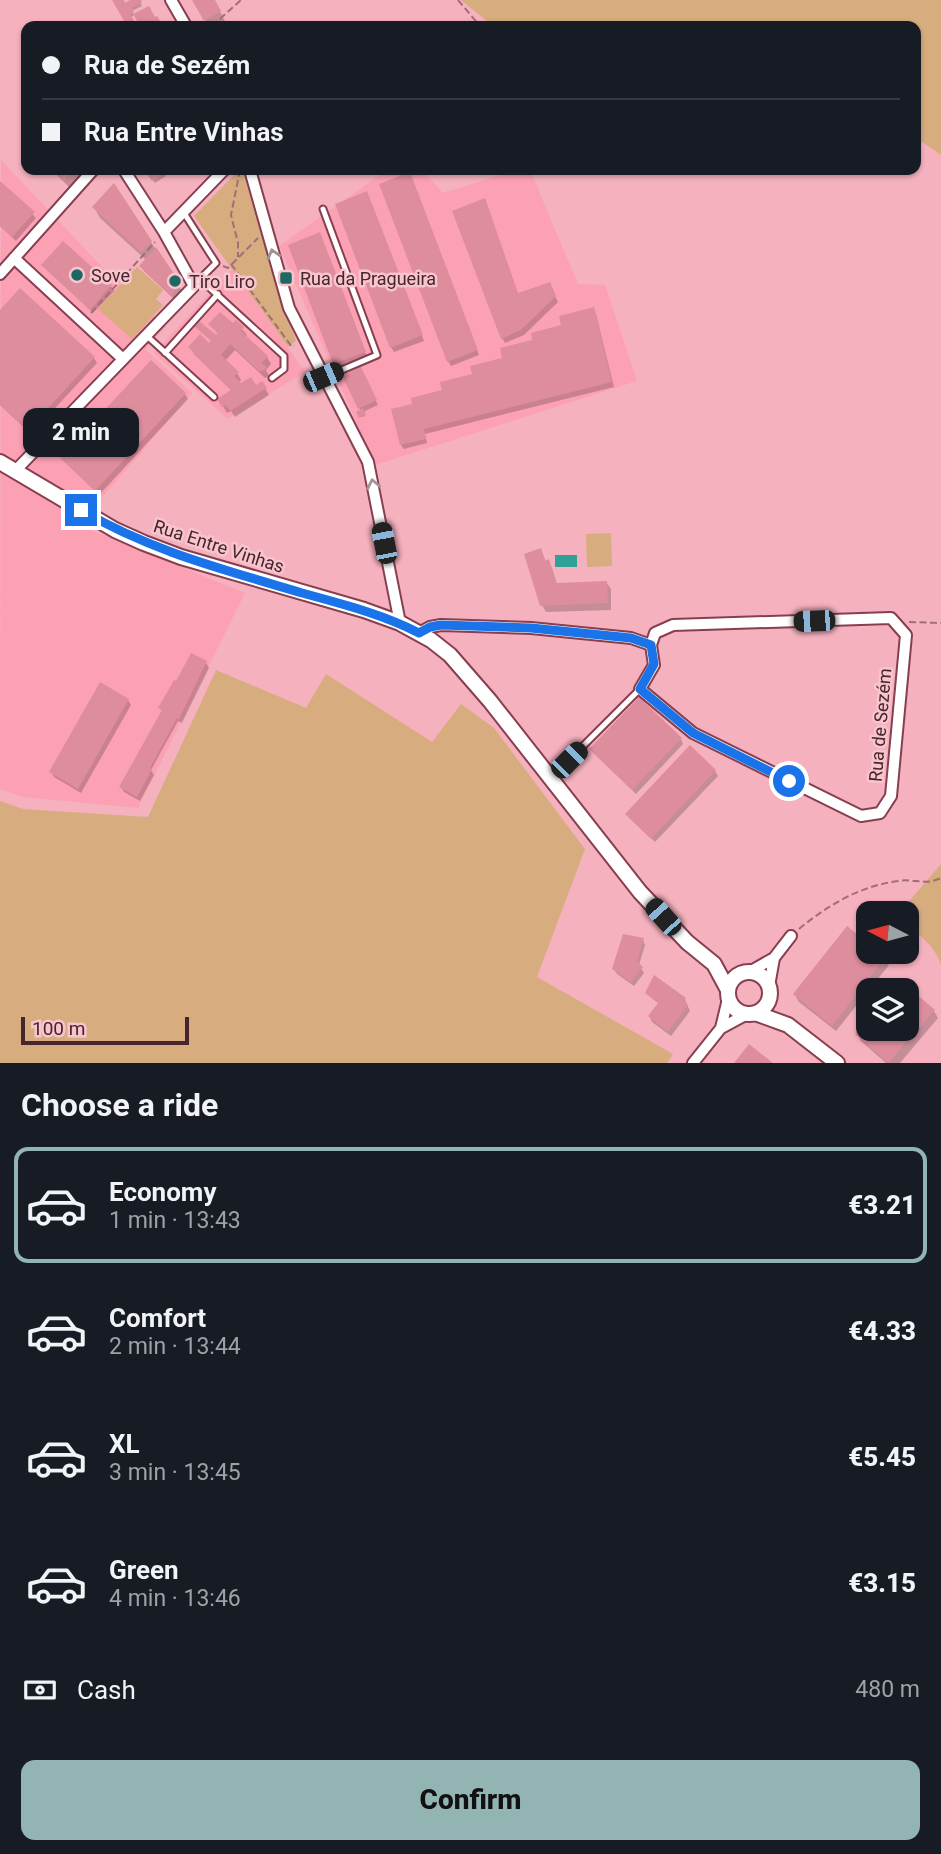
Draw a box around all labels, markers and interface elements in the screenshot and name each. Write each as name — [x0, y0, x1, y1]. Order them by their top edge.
text: Rua de Sezém — [84, 50, 250, 80]
text: Rua Entre Vinhas — [84, 117, 284, 147]
one-way arrow — [267, 248, 282, 260]
place label: Sove — [91, 265, 130, 286]
marker: Sove — [69, 267, 85, 283]
place label: Rua da Pragueira — [300, 268, 436, 289]
marker: Rua da Pragueira — [278, 270, 294, 286]
place label: Tiro Liro — [189, 271, 255, 292]
marker: Tiro Liro — [167, 273, 183, 289]
car — [300, 359, 347, 395]
callout: 2 min — [23, 408, 139, 458]
text: 2 min — [52, 419, 110, 446]
one-way arrow — [366, 478, 381, 490]
route end — [65, 494, 97, 526]
street label: Rua Entre Vinhas — [151, 515, 287, 577]
car — [370, 520, 399, 566]
car — [793, 610, 836, 632]
street label: Rua de Sezém — [865, 667, 895, 783]
car — [547, 738, 592, 782]
route start — [773, 765, 805, 797]
car — [642, 894, 685, 940]
north arrow — [856, 901, 919, 964]
map controls — [856, 901, 919, 1041]
button: layers — [856, 978, 919, 1041]
scale bar — [21, 1014, 189, 1046]
text: 100 m — [32, 1017, 85, 1040]
text: Choose a ride — [21, 1086, 218, 1124]
icon: car — [25, 1174, 88, 1237]
text: Economy — [109, 1177, 216, 1207]
text: €3.21 — [848, 1190, 916, 1220]
text: 1 min · 13:43 — [109, 1207, 241, 1234]
icon: car — [25, 1300, 88, 1363]
text: Comfort — [109, 1303, 206, 1333]
text: €4.33 — [848, 1316, 916, 1346]
text: 2 min · 13:44 — [109, 1333, 241, 1360]
icon: car — [25, 1426, 88, 1489]
text: XL — [109, 1429, 140, 1459]
text: €5.45 — [848, 1442, 916, 1472]
text: 3 min · 13:45 — [109, 1459, 241, 1486]
icon: car — [25, 1552, 88, 1615]
text: Green — [109, 1555, 179, 1585]
text: €3.15 — [848, 1568, 916, 1598]
text: 4 min · 13:46 — [109, 1585, 241, 1612]
icon: cash — [21, 1671, 59, 1709]
text: Cash — [77, 1675, 136, 1705]
text: 480 m — [855, 1676, 920, 1703]
button: Confirm — [21, 1760, 920, 1840]

